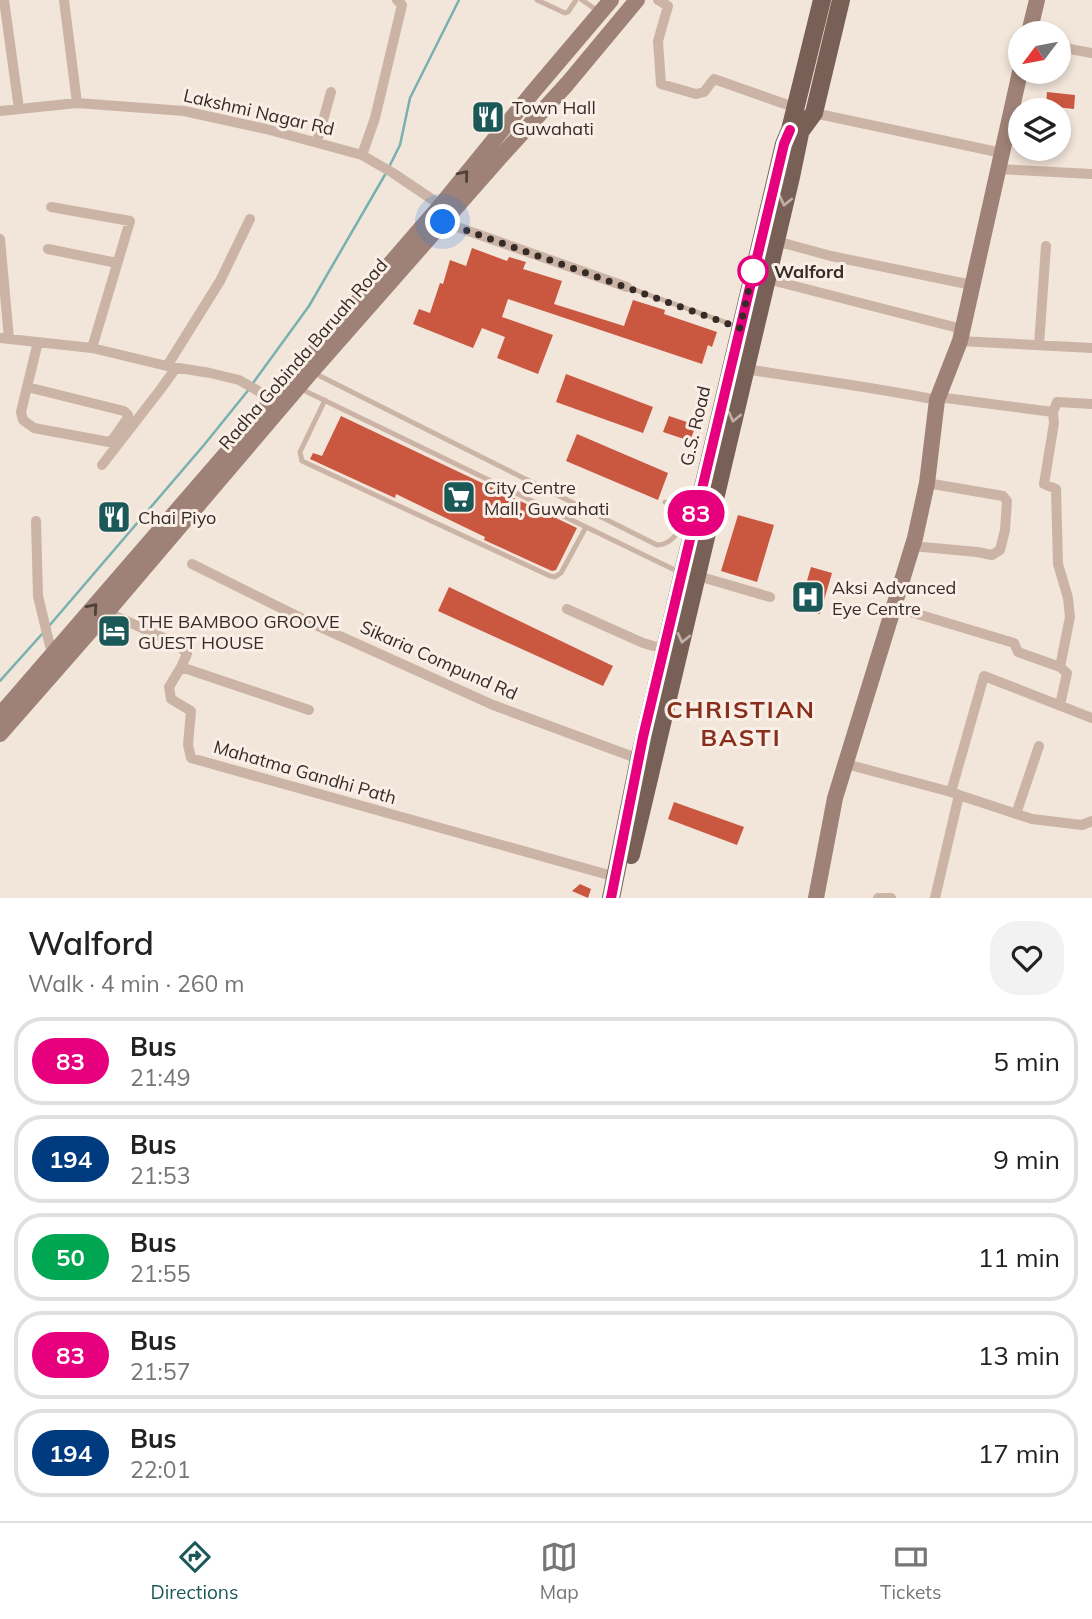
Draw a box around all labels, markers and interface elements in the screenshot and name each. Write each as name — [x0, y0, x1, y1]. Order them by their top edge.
north arrow — [1008, 21, 1071, 84]
map controls — [1008, 21, 1071, 161]
street label: Lakshmi Nagar Rd — [181, 83, 337, 141]
place label: Town Hall Guwahati — [512, 96, 596, 140]
restaurant icon: Town Hall Guwahati — [469, 98, 507, 136]
button: layers — [1008, 98, 1071, 161]
one-way arrow — [456, 171, 469, 183]
one-way arrow — [779, 195, 793, 207]
your location — [425, 204, 460, 239]
street label: Radha Gobinda Baruah Road — [214, 254, 392, 454]
marker: Walford — [738, 256, 768, 286]
place label: Walford — [774, 260, 844, 283]
street label: G.S. Road — [675, 384, 715, 468]
one-way arrow — [728, 411, 742, 423]
place label: City Centre Mall, Guwahati — [484, 476, 609, 520]
supermarket icon: City Centre Mall, Guwahati — [440, 478, 478, 516]
line badge: 83 — [664, 490, 728, 536]
restaurant icon: Chai Piyo — [95, 498, 133, 536]
text: 83 — [682, 498, 710, 528]
place label: Chai Piyo — [138, 506, 216, 529]
place label: Aksi Advanced Eye Centre — [832, 576, 956, 620]
hospital icon: Aksi Advanced Eye Centre — [789, 578, 827, 616]
one-way arrow — [85, 603, 97, 616]
place label: THE BAMBOO GROOVE GUEST HOUSE — [138, 610, 340, 654]
hotel icon: THE BAMBOO GROOVE GUEST HOUSE — [95, 612, 133, 650]
street label: Sikaria Compund Rd — [357, 615, 521, 705]
one-way arrow — [677, 632, 691, 644]
district label: CHRISTIAN BASTI — [666, 694, 816, 752]
street label: Mahatma Gandhi Path — [211, 735, 399, 809]
button: heart — [990, 921, 1064, 995]
text: Walford — [28, 922, 154, 963]
text: Walk · 4 min · 260 m — [28, 969, 245, 998]
text: Bus — [130, 1030, 176, 1063]
text: 5 min — [993, 1045, 1060, 1078]
text: 83 — [56, 1046, 85, 1076]
text: 21:49 — [130, 1063, 190, 1092]
text: Bus — [130, 1128, 176, 1161]
text: 9 min — [993, 1143, 1060, 1176]
text: 194 — [49, 1144, 92, 1174]
text: 21:53 — [130, 1161, 190, 1190]
text: Bus — [130, 1226, 176, 1259]
text: 11 min — [978, 1241, 1060, 1274]
text: 50 — [56, 1242, 85, 1272]
text: 21:55 — [130, 1259, 190, 1288]
text: Bus — [130, 1324, 176, 1357]
text: 13 min — [978, 1339, 1060, 1372]
text: 83 — [56, 1340, 85, 1370]
text: 21:57 — [130, 1357, 190, 1386]
text: Bus — [130, 1422, 176, 1455]
text: 17 min — [978, 1437, 1060, 1470]
text: 194 — [49, 1438, 92, 1468]
text: 22:01 — [130, 1455, 190, 1484]
tab: Directions — [151, 1538, 238, 1604]
tab: Map — [540, 1538, 579, 1604]
tab: Tickets — [880, 1538, 941, 1604]

